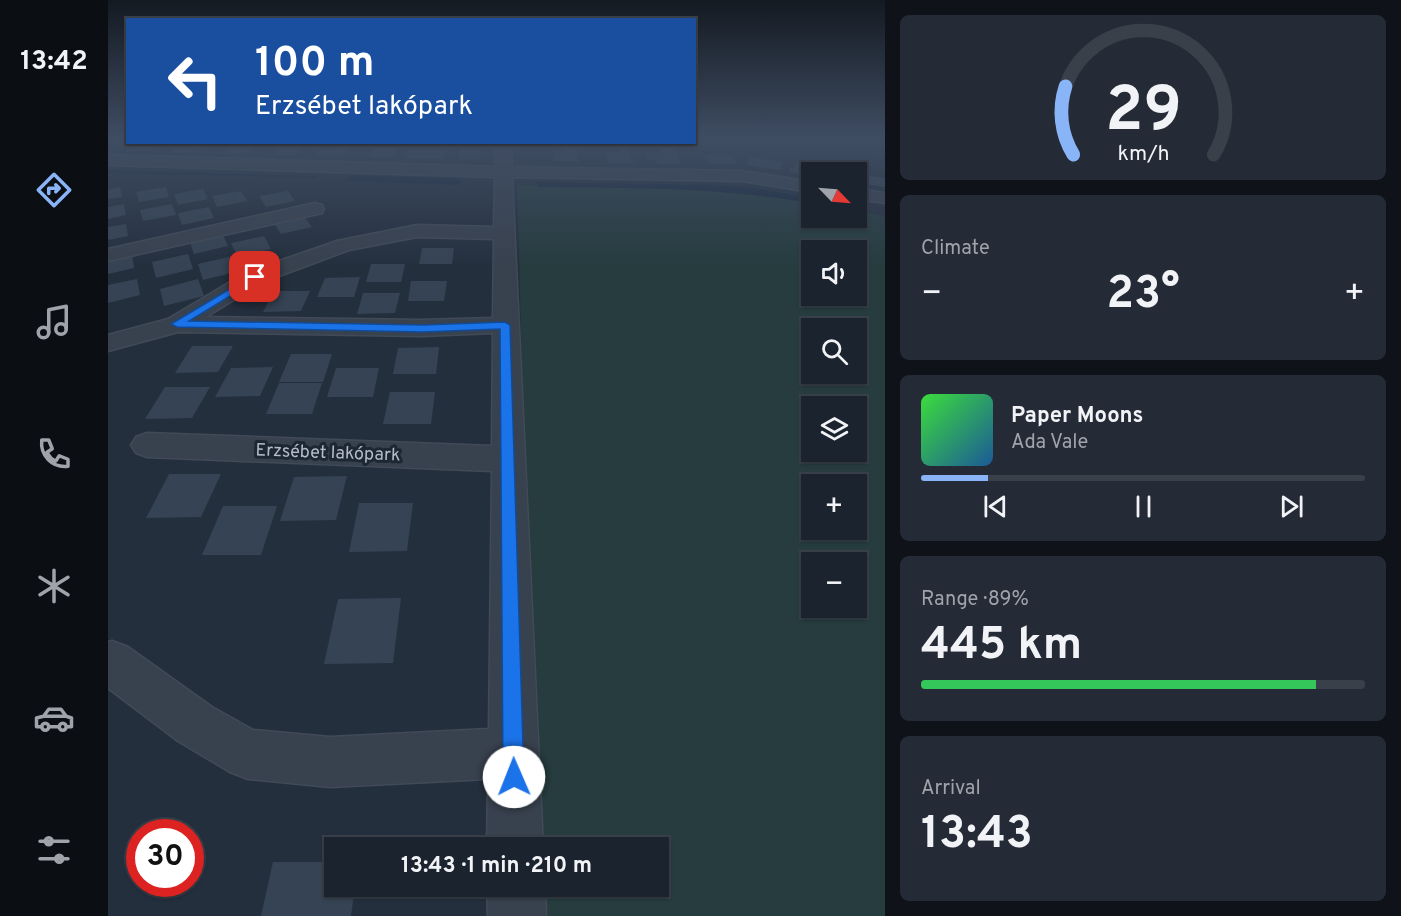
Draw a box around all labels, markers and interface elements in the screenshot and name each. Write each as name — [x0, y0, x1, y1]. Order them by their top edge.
text: 100 m — [255, 38, 374, 91]
icon: left — [156, 42, 234, 120]
text: 13:42 — [20, 45, 88, 79]
text: 29 — [1105, 74, 1181, 153]
text: Erzsébet lakópark — [255, 90, 473, 124]
text: km/h — [1117, 141, 1169, 168]
north arrow — [801, 162, 867, 228]
map controls — [801, 162, 867, 618]
icon: directions — [33, 169, 75, 211]
text: Climate — [921, 236, 990, 262]
button: sound — [801, 240, 867, 306]
pin — [229, 251, 280, 302]
icon: arrive — [238, 260, 271, 293]
text: 23° — [1106, 267, 1180, 324]
text: − — [921, 274, 942, 316]
text: + — [1344, 274, 1365, 316]
icon: music — [33, 301, 75, 343]
button: search — [801, 318, 867, 384]
button: layers — [801, 396, 867, 462]
text: Paper Moons — [1011, 403, 1143, 430]
text: Ada Vale — [1011, 430, 1088, 456]
icon: phone — [33, 433, 75, 475]
street label: Erzsébet lakópark — [255, 439, 401, 468]
button: + — [801, 474, 867, 540]
icon: previous — [979, 490, 1012, 523]
icon: pause — [1127, 490, 1160, 523]
icon: next — [1275, 490, 1308, 523]
button: − — [801, 552, 867, 618]
icon: climate — [33, 565, 75, 607]
text: Range · 89% — [921, 587, 1029, 613]
text: 445 km — [921, 618, 1082, 675]
icon: car — [33, 697, 75, 739]
position arrow — [482, 745, 546, 809]
text: Arrival — [921, 776, 981, 802]
text: 13:43 — [921, 807, 1033, 864]
speed limit sign: 30 — [126, 819, 204, 897]
icon: filters — [33, 829, 75, 871]
text: 13:43 · 1 min · 210 m — [401, 853, 592, 880]

